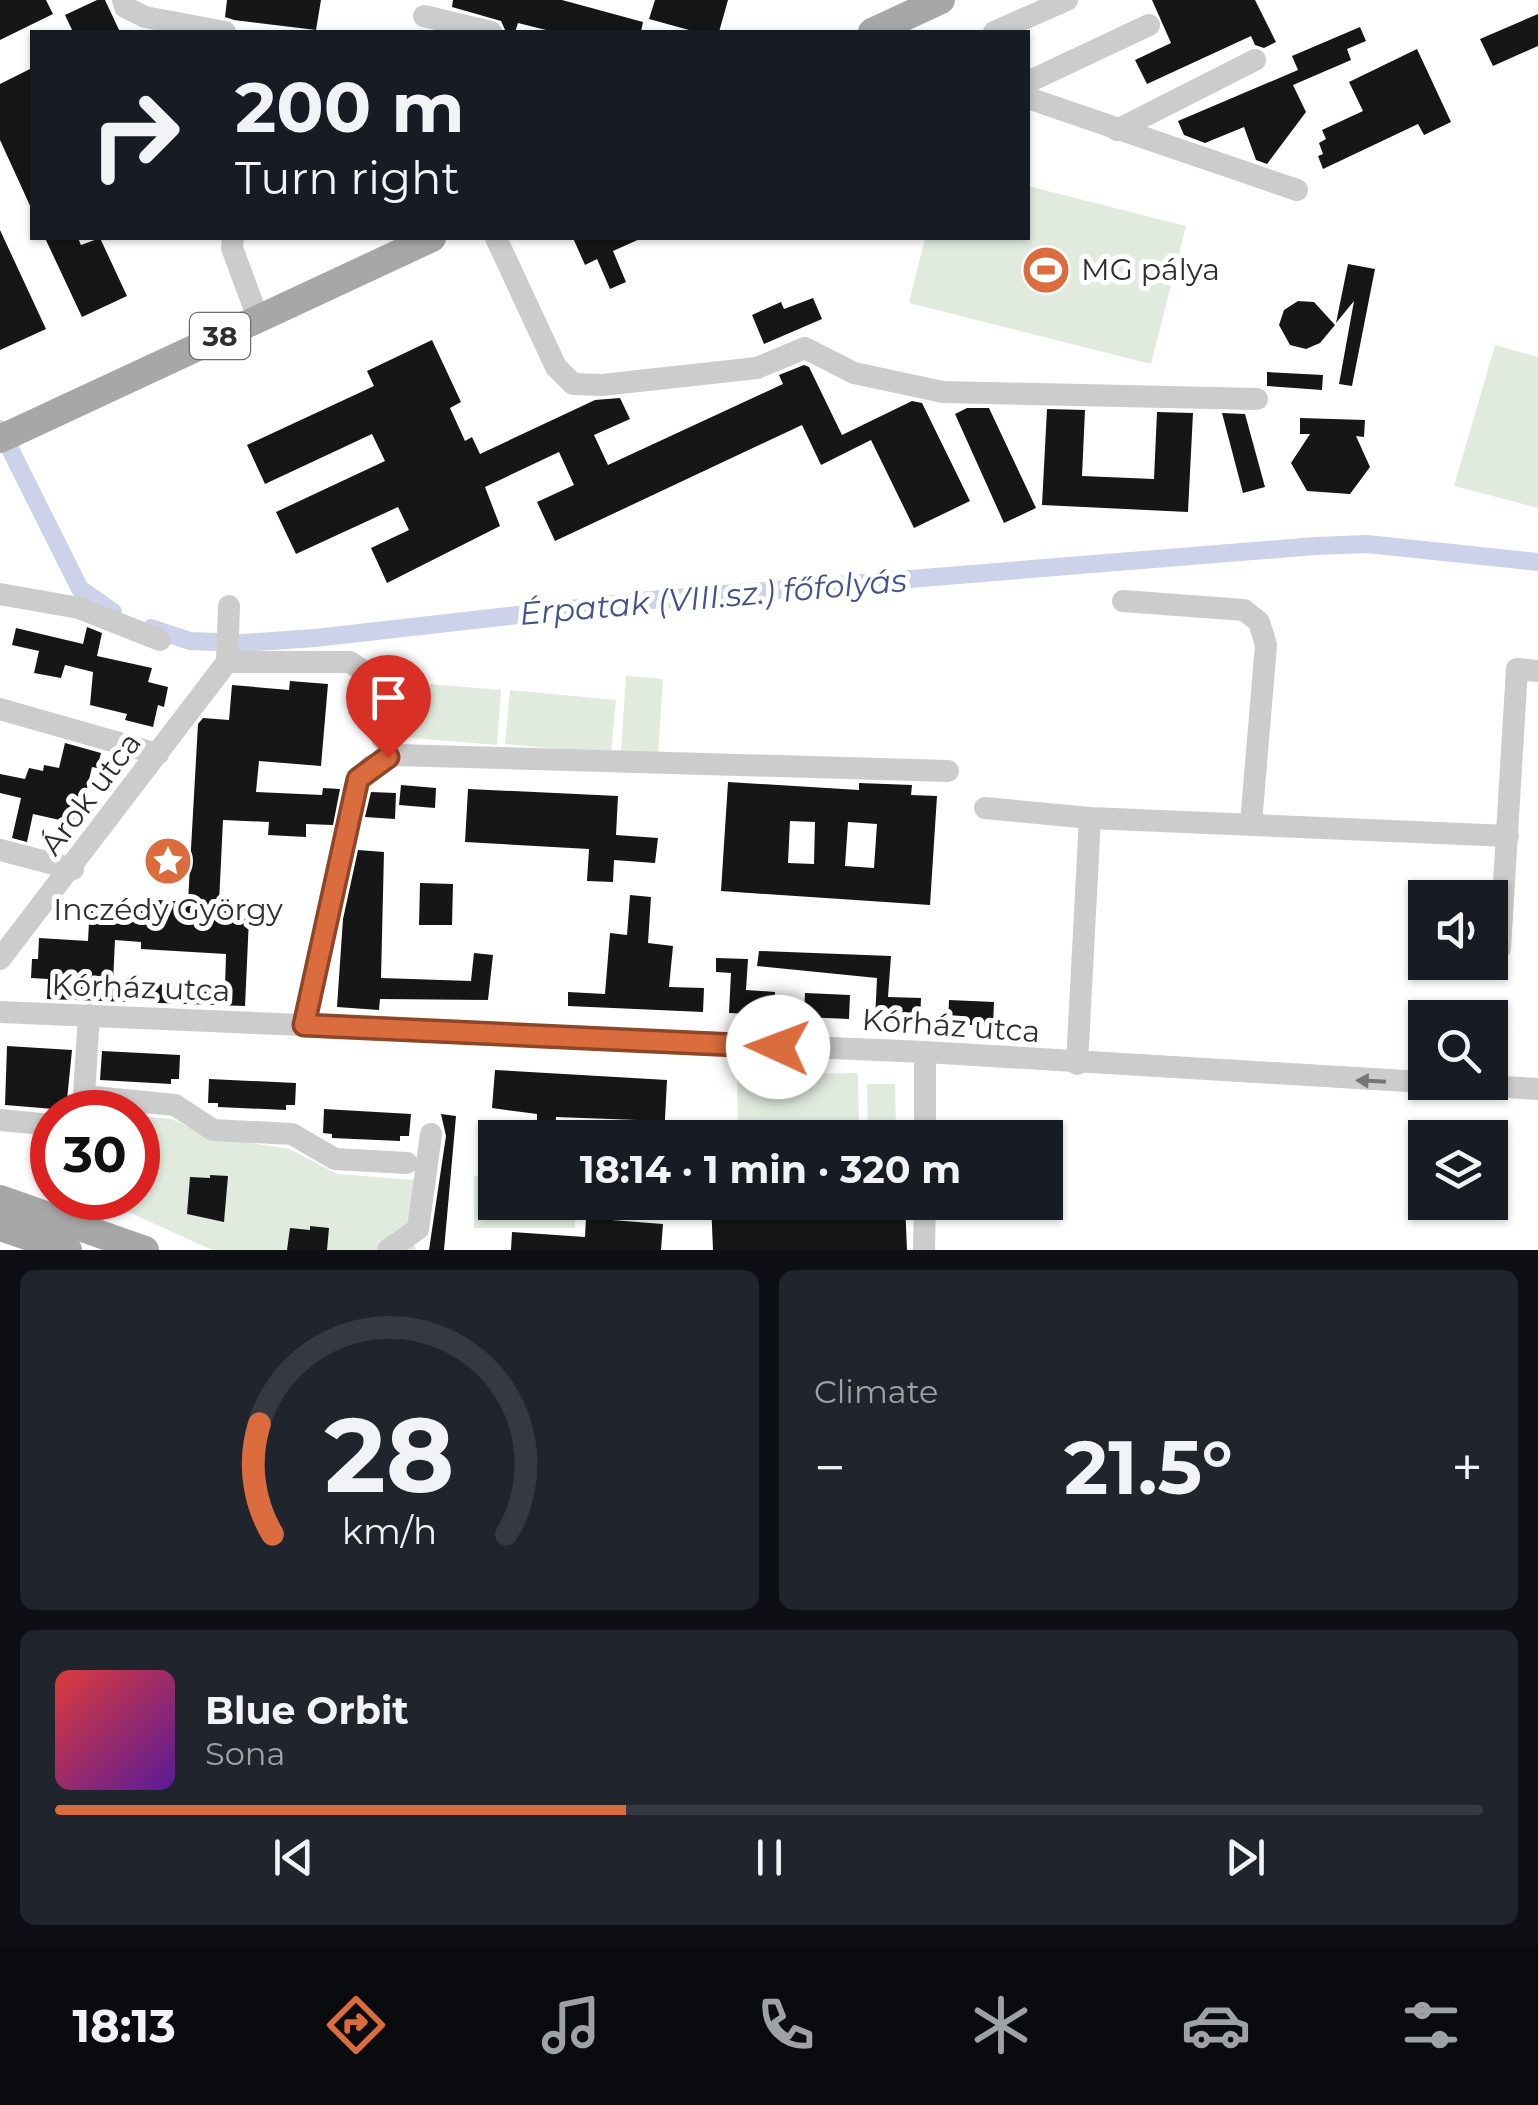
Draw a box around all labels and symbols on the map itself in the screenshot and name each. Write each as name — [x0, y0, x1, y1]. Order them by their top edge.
sports icon: MG pálya — [1020, 244, 1072, 296]
place label: MG pálya — [1081, 251, 1220, 288]
road number: 38 — [190, 313, 250, 359]
water label: Érpatak (VIII.sz.) főfolyás — [518, 560, 909, 633]
pin — [346, 655, 431, 758]
street label: Árok utca — [32, 725, 149, 862]
place icon: Inczédy György — [142, 835, 194, 887]
place label: Inczédy György — [53, 891, 284, 928]
street label: Kórház utca — [51, 966, 231, 1009]
position arrow — [726, 995, 830, 1099]
street label: Kórház utca — [861, 1001, 1041, 1050]
one-way arrow — [1354, 1073, 1386, 1089]
speed limit sign: 30 — [30, 1090, 160, 1220]

